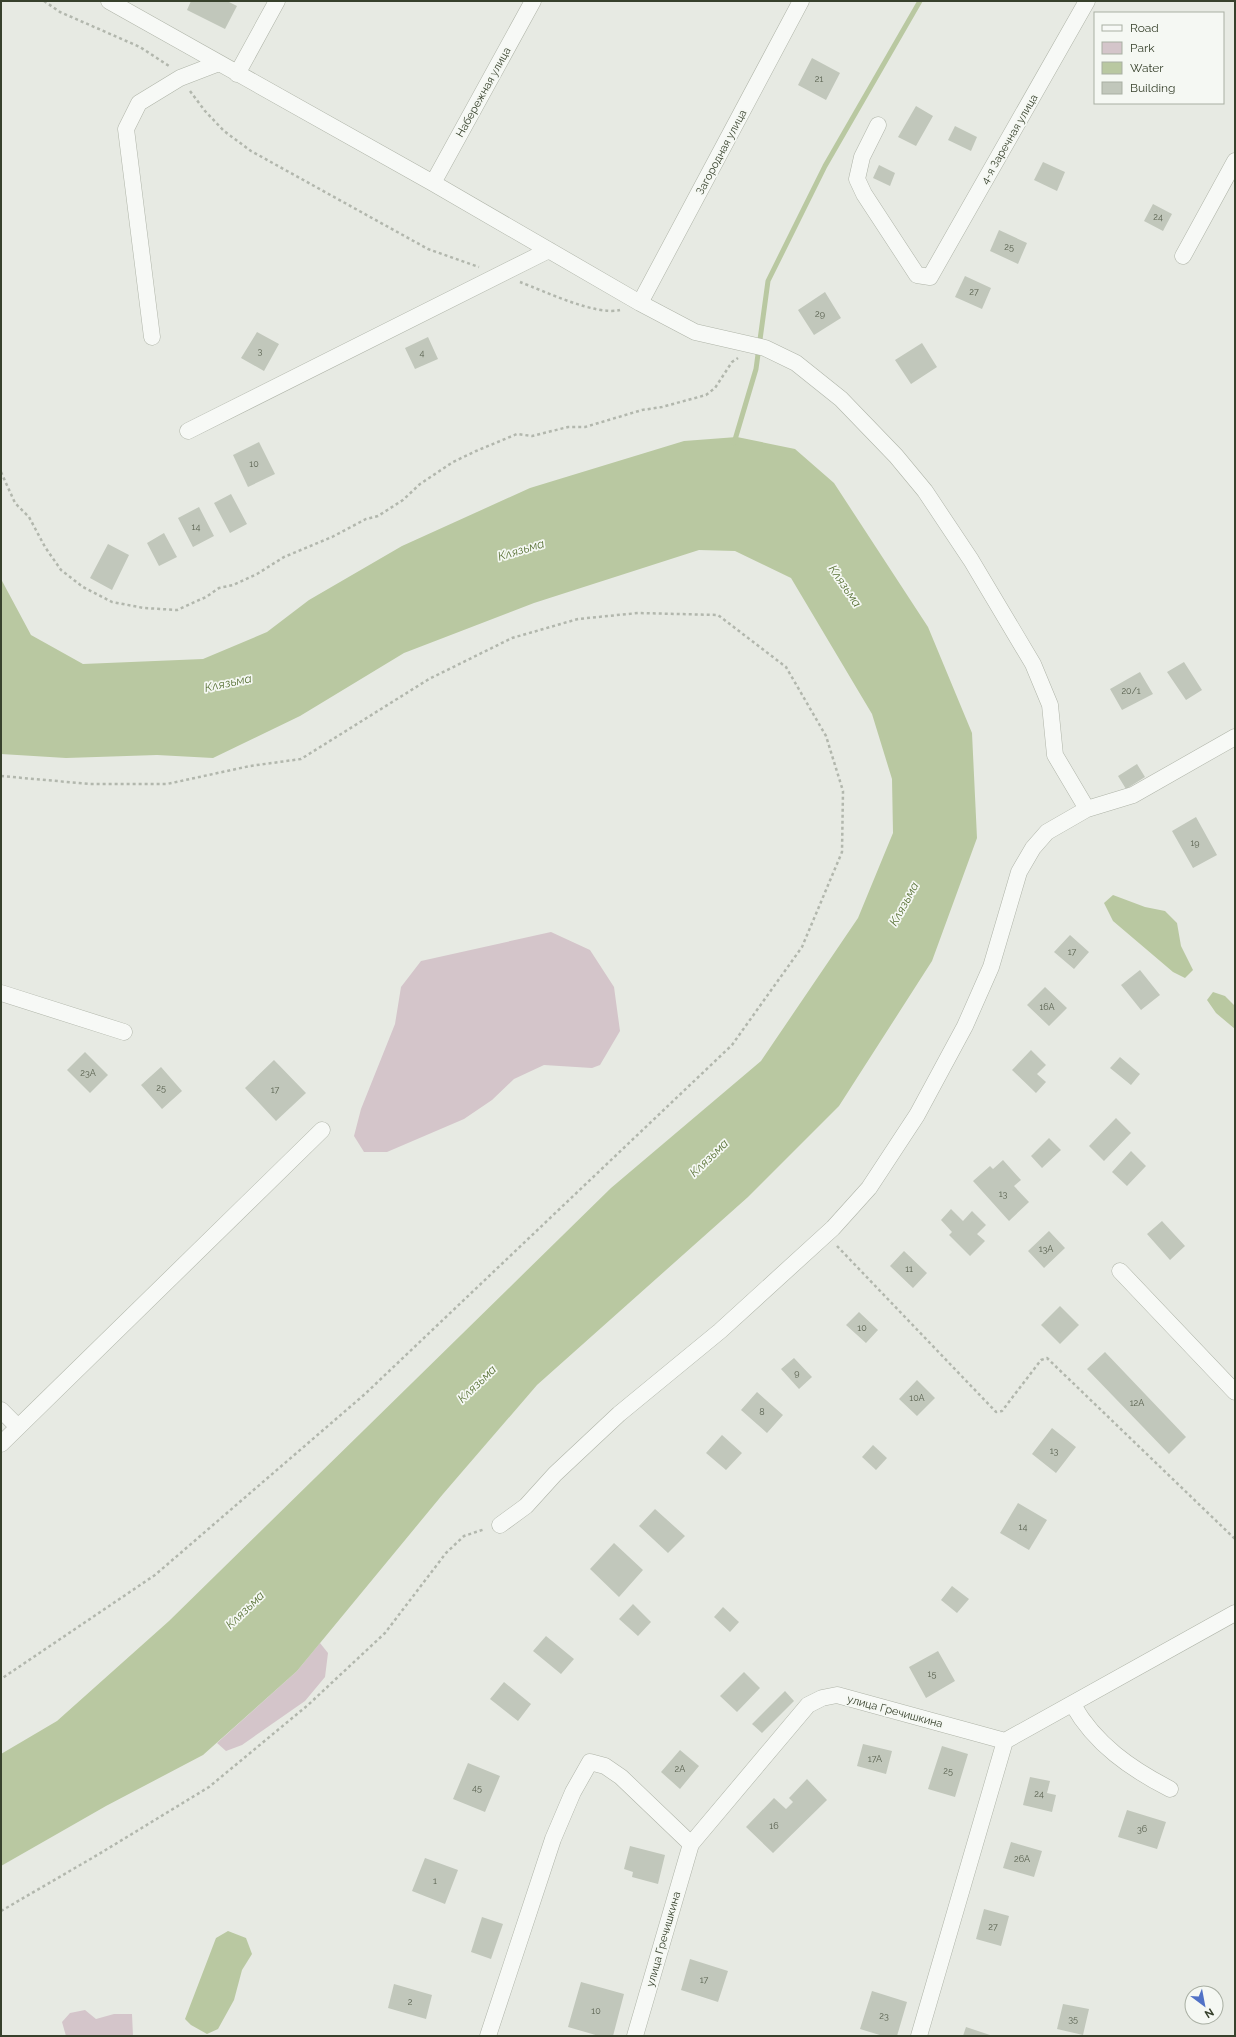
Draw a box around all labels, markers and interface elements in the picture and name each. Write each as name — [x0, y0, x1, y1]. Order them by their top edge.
legend — [1094, 12, 1224, 104]
text: Road — [1130, 21, 1159, 35]
text: Park — [1130, 41, 1155, 55]
street label: Набережная улица — [453, 45, 514, 140]
text: Water — [1130, 61, 1164, 75]
house number: 21 — [815, 74, 823, 84]
text: Building — [1130, 81, 1176, 95]
street label: 4-я Заречная улица — [978, 92, 1041, 187]
street label: Загородная улица — [694, 107, 749, 197]
house number: 24 — [1153, 212, 1163, 222]
house number: 25 — [1004, 242, 1014, 252]
house number: 27 — [969, 287, 979, 297]
house number: 29 — [815, 309, 825, 319]
house number: 3 — [258, 346, 263, 356]
house number: 4 — [420, 348, 425, 358]
house number: 10 — [249, 459, 259, 469]
house number: 14 — [192, 522, 200, 532]
water label: Клязьма — [496, 536, 546, 564]
water label: Клязьма — [826, 562, 864, 610]
water label: Клязьма — [203, 671, 253, 695]
house number: 20/1 — [1121, 686, 1141, 696]
house number: 19 — [1190, 838, 1200, 848]
water label: Клязьма — [886, 880, 922, 928]
house number: 17 — [1068, 947, 1076, 957]
house number: 16А — [1039, 1002, 1055, 1012]
house number: 23А — [80, 1068, 96, 1078]
house number: 25 — [156, 1083, 166, 1093]
house number: 17 — [271, 1085, 279, 1095]
water label: Клязьма — [687, 1136, 731, 1180]
house number: 13 — [999, 1189, 1008, 1199]
house number: 13А — [1039, 1244, 1053, 1254]
house number: 11 — [905, 1264, 913, 1274]
house number: 10 — [857, 1323, 867, 1333]
water label: Клязьма — [455, 1362, 499, 1406]
house number: 9 — [794, 1368, 800, 1378]
house number: 10А — [909, 1393, 925, 1403]
house number: 12А — [1130, 1398, 1144, 1408]
house number: 8 — [759, 1407, 765, 1417]
house number: 13 — [1050, 1446, 1059, 1456]
house number: 14 — [1019, 1522, 1027, 1532]
water label: Клязьма — [223, 1588, 267, 1632]
house number: 15 — [928, 1669, 936, 1679]
street label: улица Гречишкина — [846, 1692, 944, 1731]
house number: 17А — [868, 1754, 882, 1764]
house number: 2А — [675, 1764, 685, 1774]
house number: 25 — [943, 1766, 953, 1776]
house number: 45 — [472, 1783, 482, 1793]
house number: 24 — [1034, 1789, 1044, 1799]
house number: 16 — [769, 1821, 779, 1831]
house number: 36 — [1137, 1824, 1148, 1834]
house number: 26А — [1014, 1854, 1030, 1864]
house number: 1 — [433, 1876, 437, 1886]
street label: улица Гречишкина — [644, 1890, 683, 1988]
house number: 27 — [988, 1922, 998, 1932]
house number: 17 — [700, 1975, 708, 1985]
north arrow — [1184, 1985, 1224, 2025]
house number: 2 — [408, 1997, 413, 2007]
text: N — [1202, 2005, 1216, 2021]
house number: 10 — [591, 2006, 601, 2016]
house number: 23 — [879, 2011, 889, 2021]
house number: 35 — [1068, 2014, 1078, 2024]

